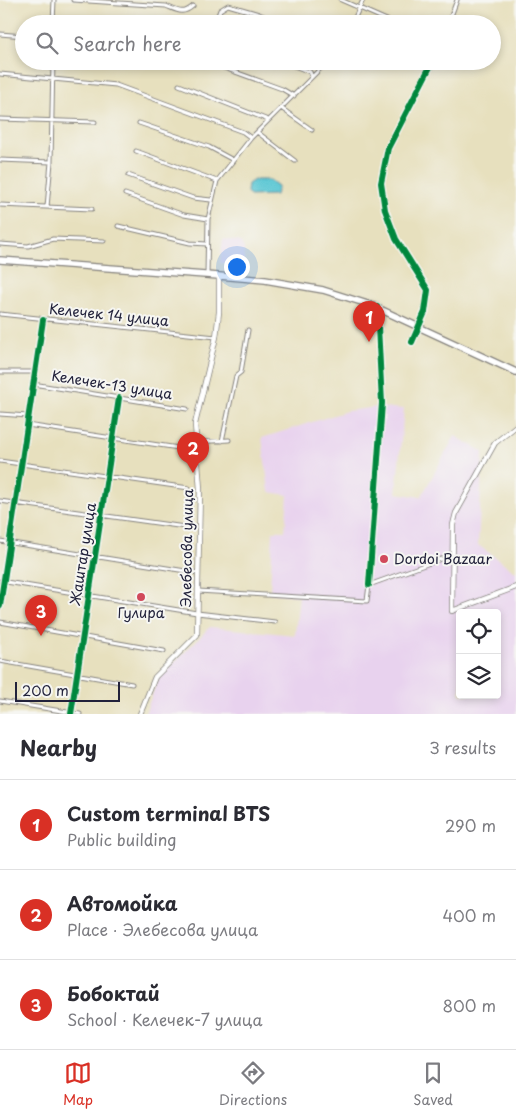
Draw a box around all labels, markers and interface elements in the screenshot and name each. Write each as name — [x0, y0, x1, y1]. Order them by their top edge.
search box — [15, 15, 501, 70]
icon: search — [33, 29, 61, 57]
text: Search here — [73, 29, 182, 57]
your location — [224, 254, 250, 280]
street label: Келечек 14 улица — [48, 298, 170, 331]
pin: 1 — [353, 301, 385, 342]
street label: Келечек-13 улица — [50, 365, 174, 404]
pin: 2 — [177, 432, 209, 473]
street label: Элебесова улица — [175, 488, 198, 607]
street label: Жаштар улица — [64, 501, 101, 607]
place label: Dordoi Bazaar — [394, 548, 492, 569]
marker: Dordoi Bazaar — [378, 553, 390, 565]
marker: Гулира — [135, 591, 147, 603]
pin: 3 — [25, 595, 57, 636]
place label: Гулира — [117, 602, 165, 623]
map controls — [456, 609, 501, 699]
button: locate — [456, 609, 501, 654]
button: layers — [456, 654, 501, 699]
scale bar — [15, 679, 120, 702]
text: 200 m — [22, 680, 69, 701]
text: Nearby — [20, 731, 97, 763]
text: 3 results — [429, 735, 496, 759]
text: Custom terminal BTS — [67, 799, 270, 827]
text: 1 — [32, 813, 40, 837]
text: 290 m — [445, 813, 496, 837]
text: Public building — [67, 827, 177, 851]
text: Автомойка — [67, 889, 178, 917]
text: 2 — [30, 903, 42, 927]
text: 400 m — [443, 903, 496, 927]
text: Place · Элебесова улица — [67, 917, 258, 941]
text: Бобоктай — [67, 979, 160, 1007]
text: 3 — [31, 993, 41, 1017]
text: 800 m — [443, 993, 496, 1017]
text: School · Келечек-7 улица — [67, 1007, 263, 1031]
tab: Map — [63, 1059, 93, 1110]
tab: Directions — [219, 1059, 287, 1110]
tab: Saved — [413, 1059, 453, 1110]

